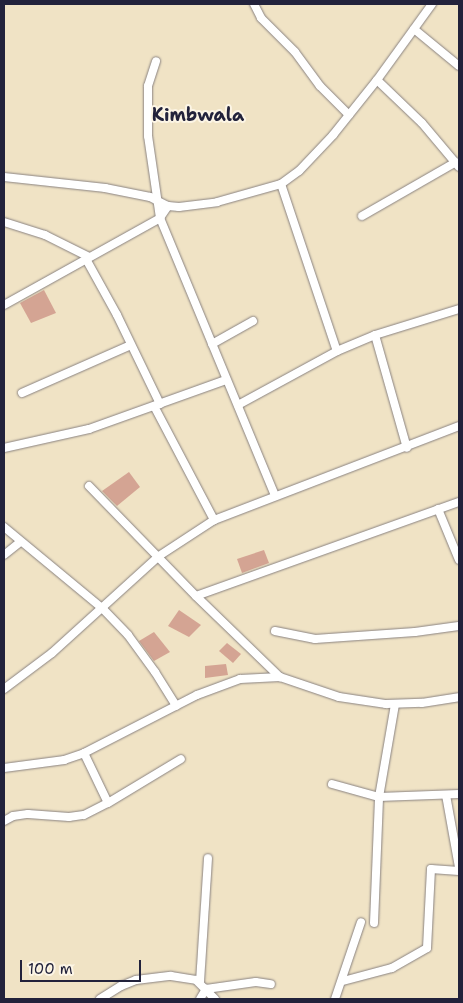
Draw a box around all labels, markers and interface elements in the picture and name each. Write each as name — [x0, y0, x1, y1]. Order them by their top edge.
district label: Kimbwala — [152, 104, 244, 126]
scale bar — [22, 950, 144, 982]
text: 100 m — [28, 959, 73, 979]

